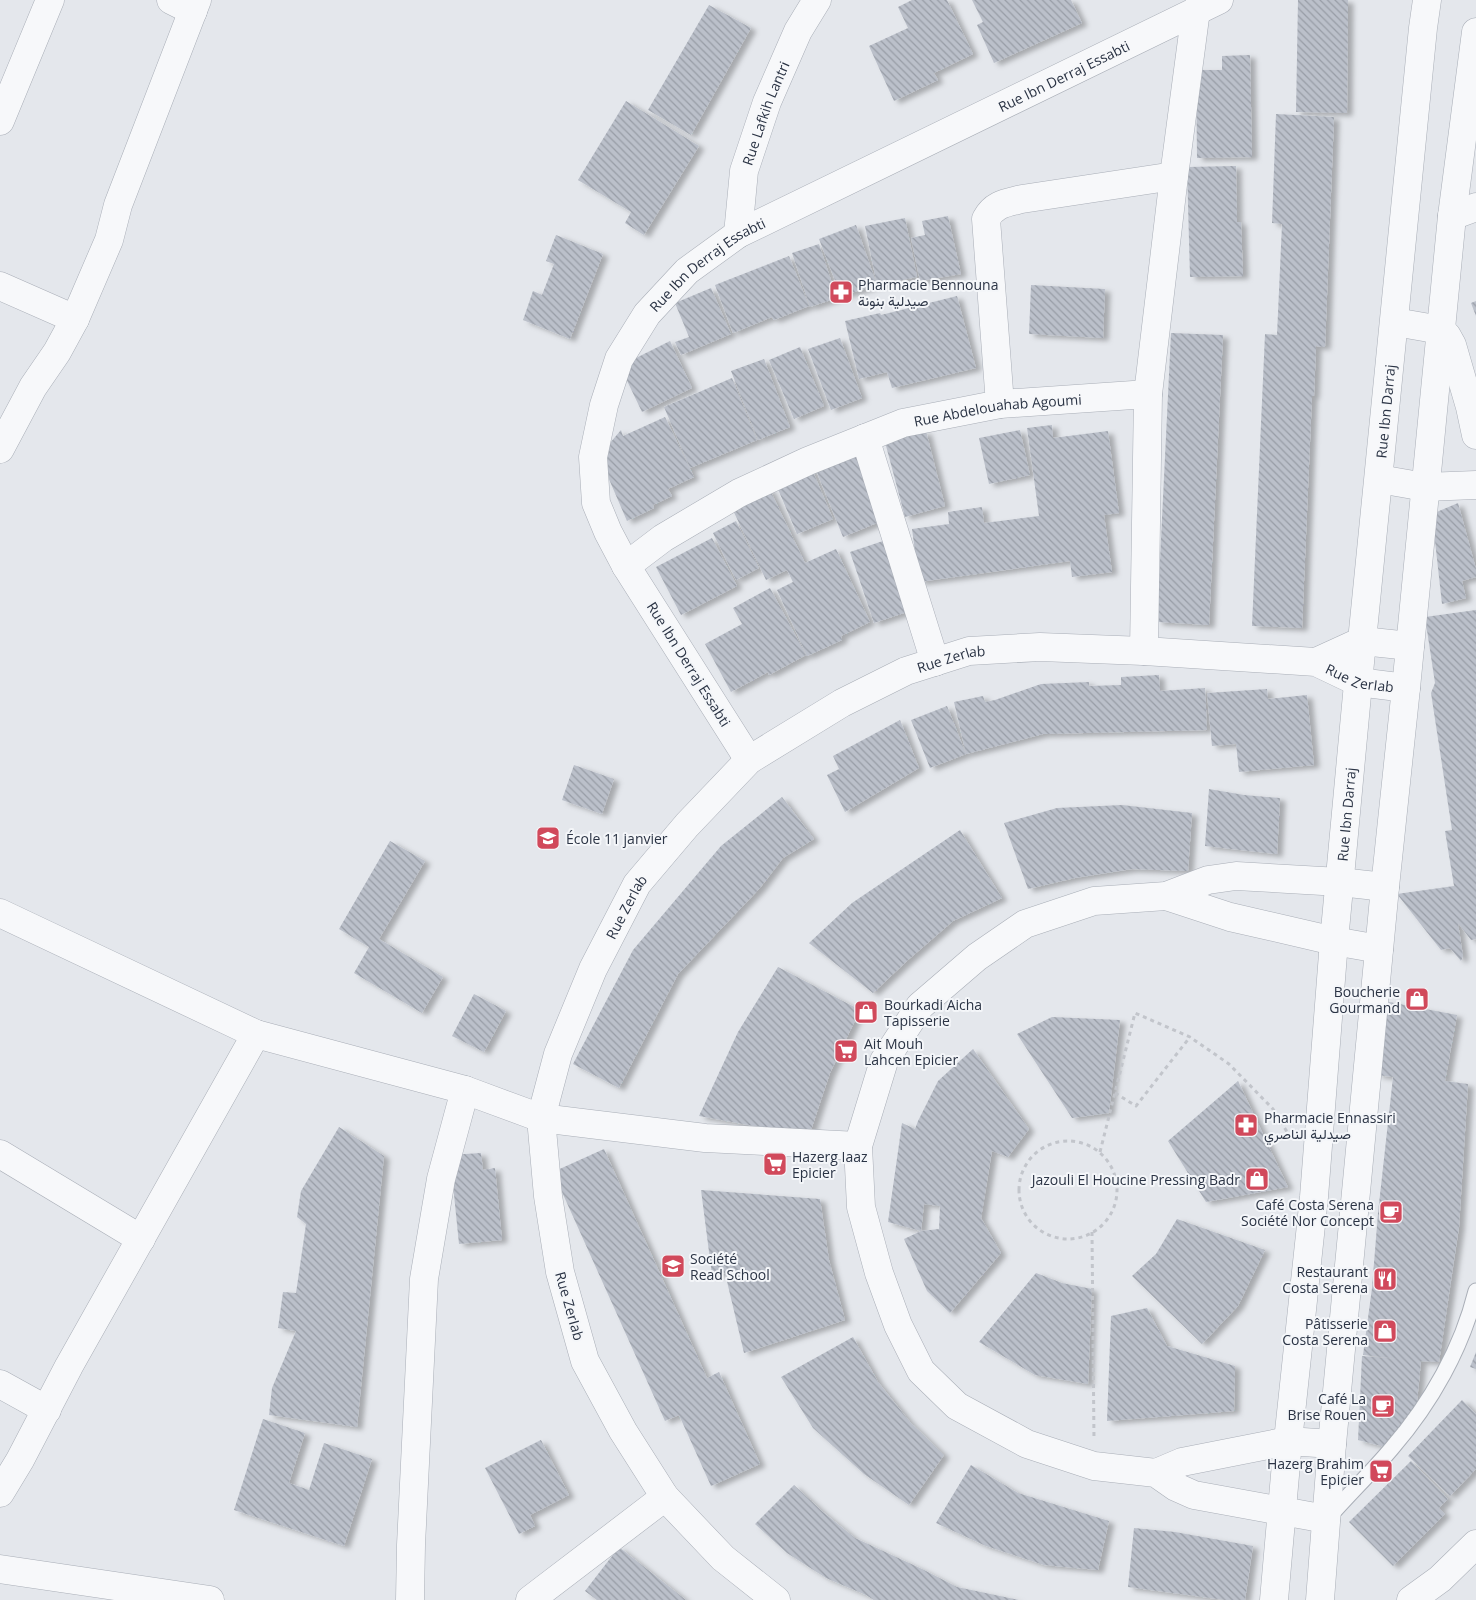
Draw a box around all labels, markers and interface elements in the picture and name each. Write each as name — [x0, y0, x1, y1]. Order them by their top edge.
street label: Rue Ibn Derraj Essabti — [995, 36, 1132, 116]
street label: Rue Lafkih Lantri — [737, 58, 793, 167]
street label: Rue Ibn Derraj Essabti — [645, 213, 768, 315]
place label: Pharmacie Bennouna صيدلية بنونة — [858, 275, 998, 310]
pharmacy icon: Pharmacie Bennouna صيدلية بنونة — [828, 279, 854, 305]
street label: Rue Ibn Darraj — [1371, 363, 1399, 459]
street label: Rue Abdelouahab Agoumi — [912, 389, 1082, 430]
street label: Rue Ibn Derraj Essabti — [643, 598, 735, 730]
street label: Rue ZerIab — [914, 641, 986, 677]
street label: Rue ZerIab — [1323, 659, 1395, 696]
street label: Rue Ibn Darraj — [1332, 767, 1360, 862]
school or university icon: École 11 janvier — [535, 825, 561, 851]
place label: École 11 janvier — [566, 829, 668, 848]
street label: Rue ZerIab — [601, 870, 651, 942]
place label: Boucherie Gourmand — [1329, 982, 1400, 1017]
shop icon: Boucherie Gourmand — [1404, 986, 1430, 1012]
place label: Bourkadi Aicha Tapisserie — [884, 995, 982, 1030]
shop icon: Bourkadi Aicha Tapisserie — [853, 999, 879, 1025]
place label: Ait Mouh Lahcen Epicier — [864, 1034, 958, 1069]
supermarket icon: Ait Mouh Lahcen Epicier — [833, 1038, 859, 1064]
place label: Pharmacie Ennassiri صيدلية الناصري — [1264, 1108, 1396, 1146]
pharmacy icon: Pharmacie Ennassiri صيدلية الناصري — [1233, 1112, 1259, 1138]
place label: Hazerg Iaaz Epicier — [792, 1147, 868, 1182]
supermarket icon: Hazerg Iaaz Epicier — [762, 1151, 788, 1177]
shop icon: Jazouli El Houcine Pressing Badr — [1244, 1166, 1270, 1192]
place label: Jazouli El Houcine Pressing Badr — [1030, 1170, 1240, 1189]
place label: Café Costa Serena Société Nor Concept — [1241, 1195, 1374, 1230]
cafe icon: Café Costa Serena Société Nor Concept — [1378, 1199, 1404, 1225]
place label: Société Read School — [690, 1249, 770, 1284]
school or university icon: Société Read School — [660, 1253, 686, 1279]
place label: Restaurant Costa Serena — [1282, 1262, 1368, 1297]
restaurant icon: Restaurant Costa Serena — [1372, 1266, 1398, 1292]
street label: Rue ZerIab — [551, 1269, 589, 1343]
place label: Pâtisserie Costa Serena — [1282, 1314, 1368, 1349]
shop icon: Pâtisserie Costa Serena — [1372, 1318, 1398, 1344]
place label: Café La Brise Rouen — [1287, 1389, 1366, 1424]
cafe icon: Café La Brise Rouen — [1370, 1393, 1396, 1419]
place label: Hazerg Brahim Epicier — [1267, 1454, 1364, 1489]
supermarket icon: Hazerg Brahim Epicier — [1368, 1458, 1394, 1484]

